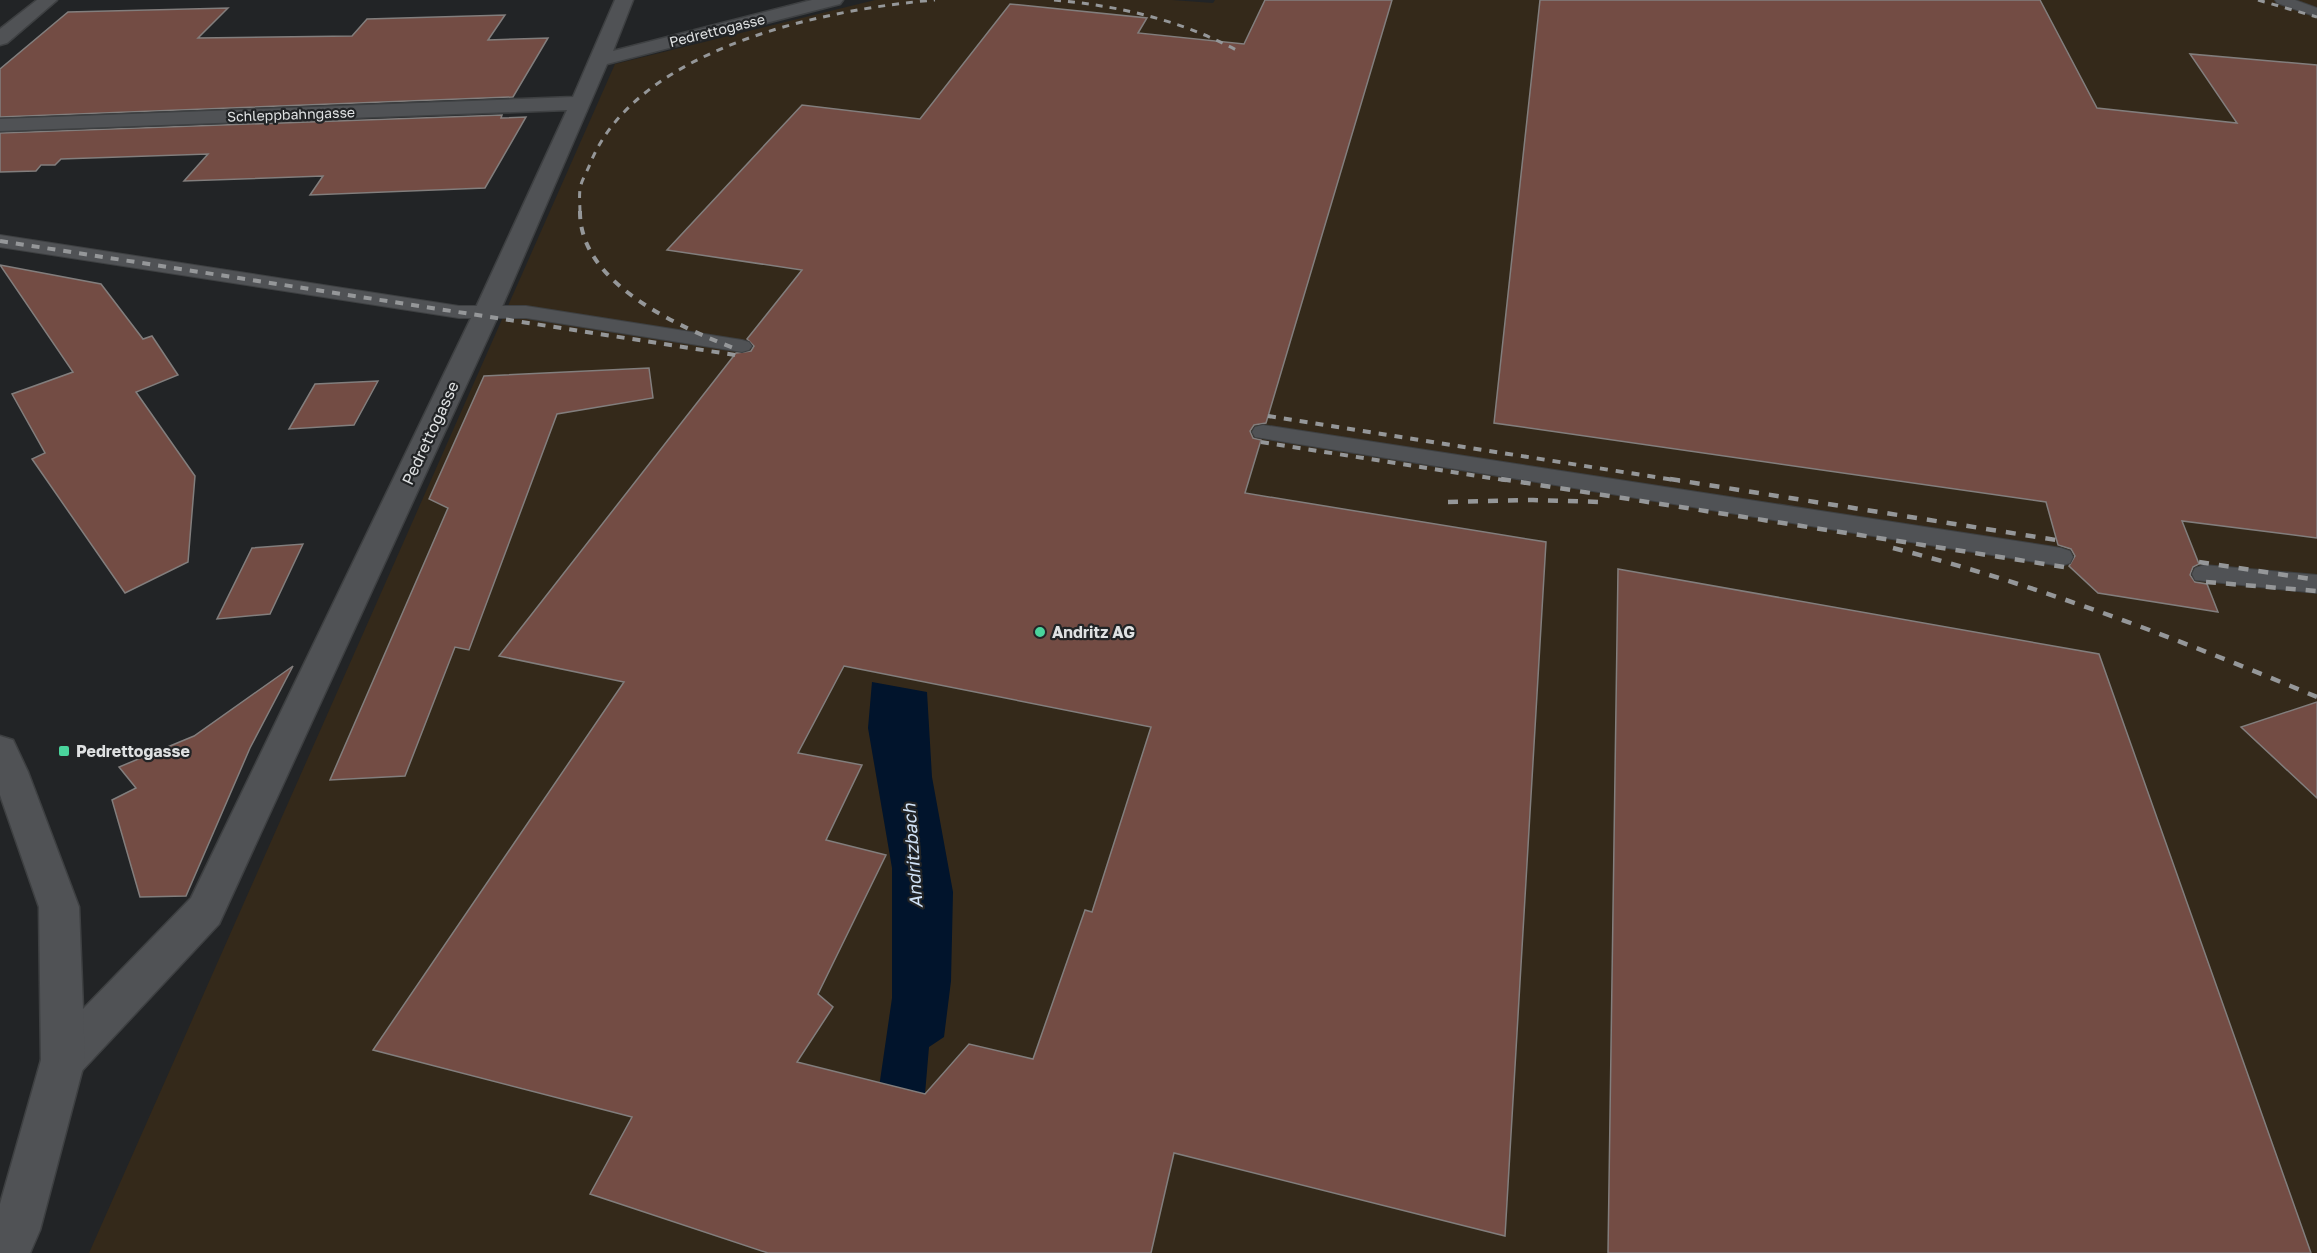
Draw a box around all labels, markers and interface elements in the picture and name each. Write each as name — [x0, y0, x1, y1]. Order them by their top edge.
street label: Pedrettogasse — [667, 10, 767, 50]
street label: Schleppbahngasse — [227, 103, 355, 125]
street label: Pedrettogasse — [397, 378, 463, 488]
place label: Andritz AG — [1052, 622, 1135, 642]
marker: Andritz AG — [1033, 625, 1047, 639]
place label: Pedrettogasse — [76, 741, 190, 761]
marker: Pedrettogasse — [57, 744, 71, 758]
water label: Andritzbach — [897, 802, 927, 909]

